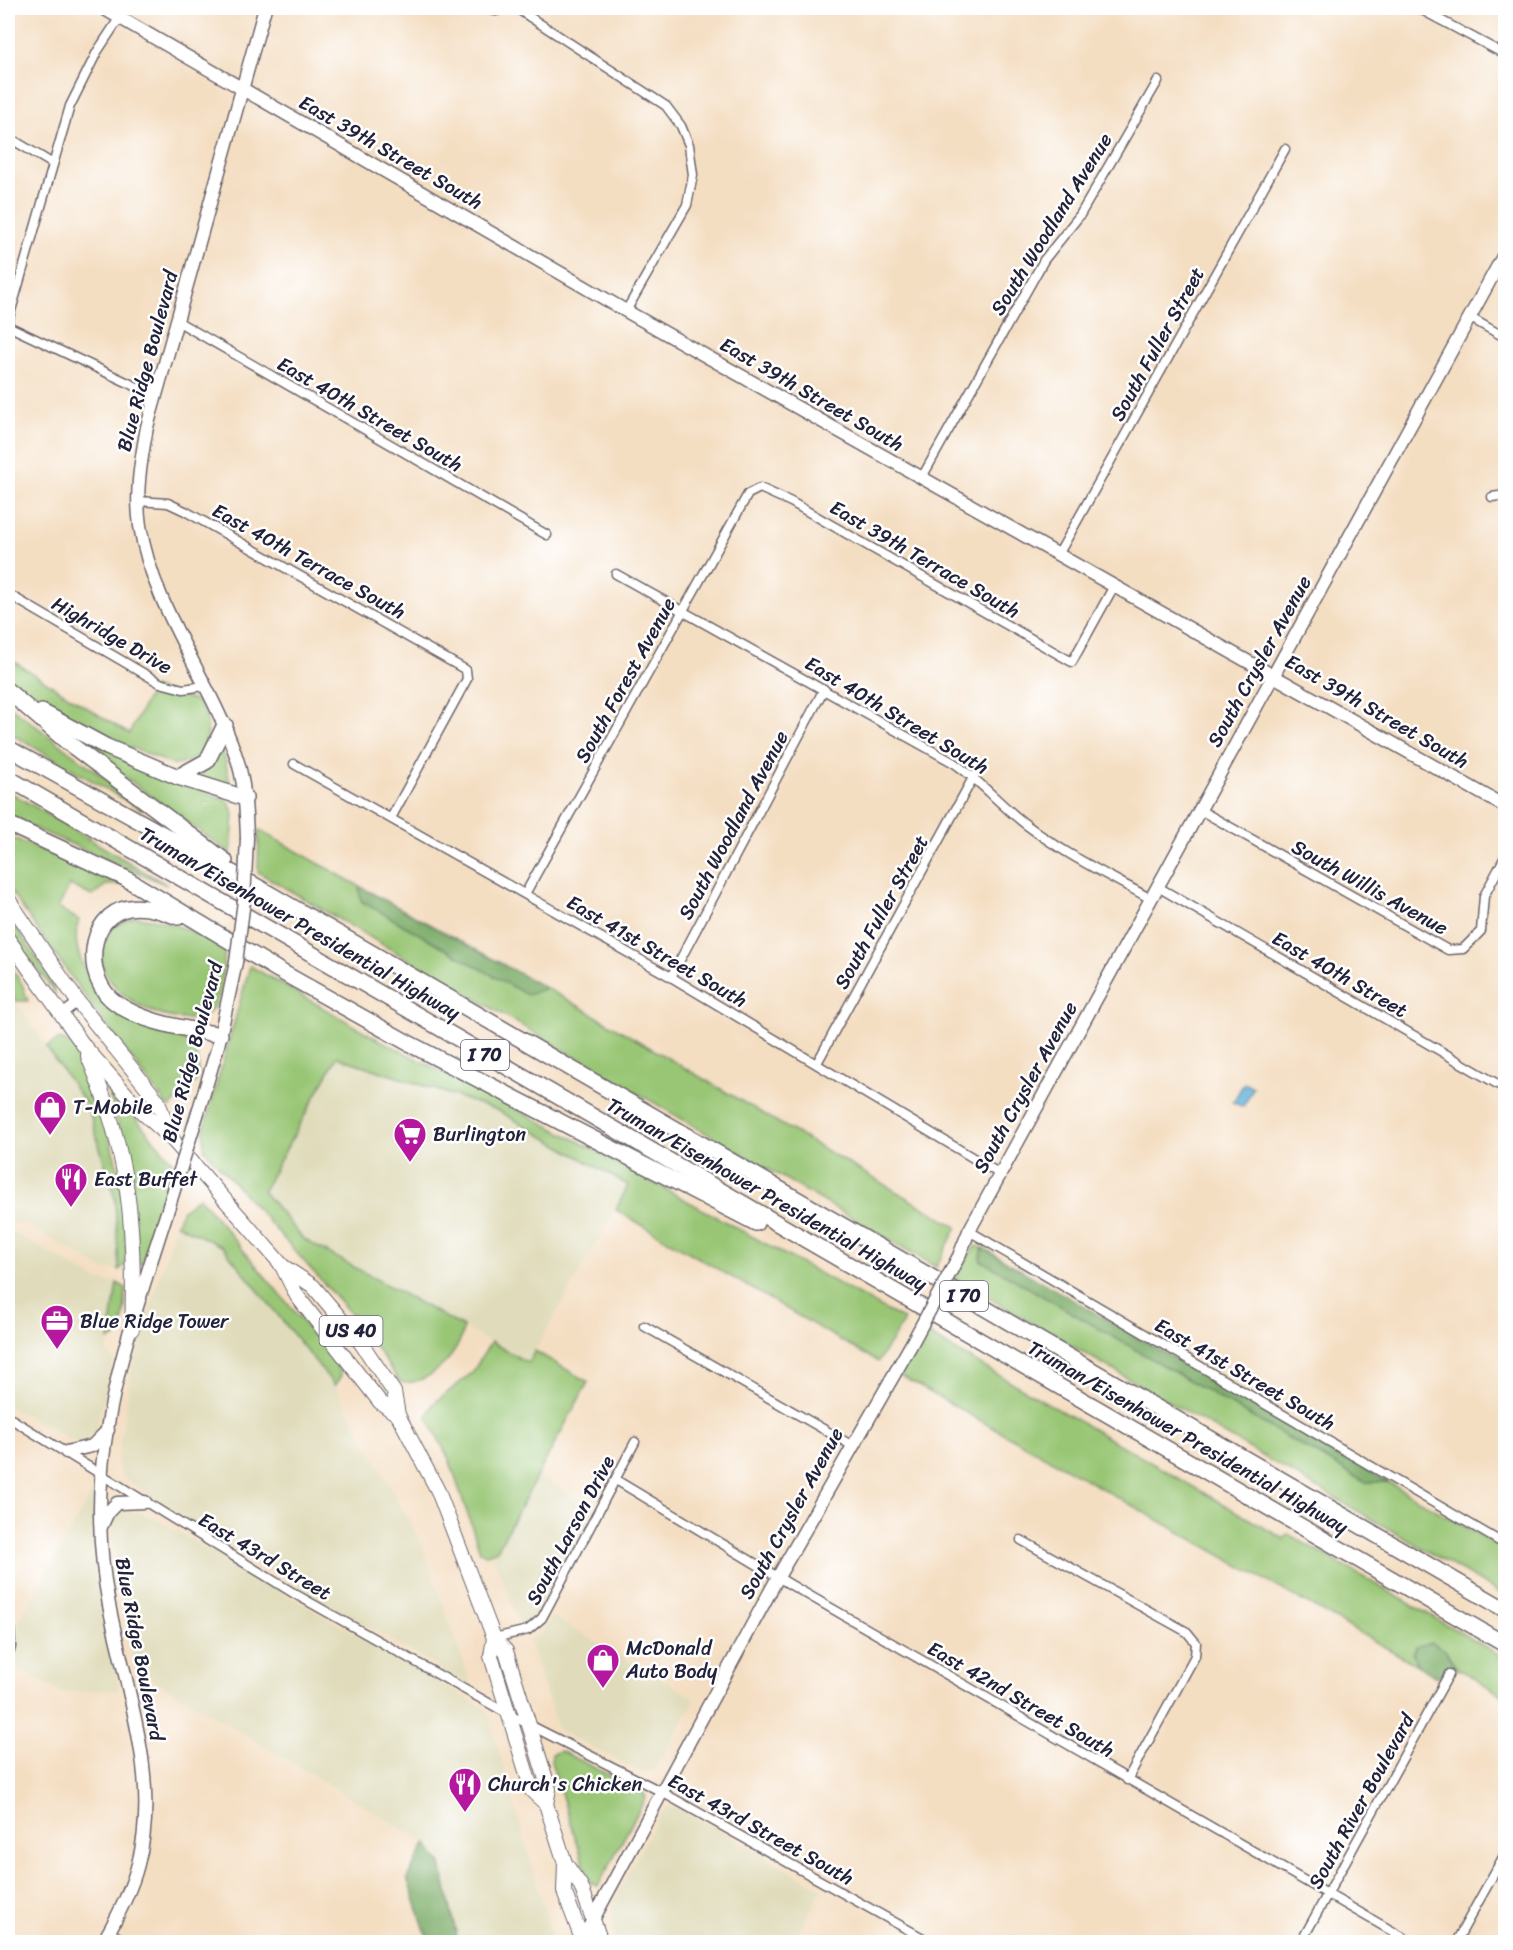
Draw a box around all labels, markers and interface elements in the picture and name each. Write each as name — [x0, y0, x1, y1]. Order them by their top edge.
street label: East 39th Street South — [292, 85, 489, 220]
street label: South Woodland Avenue — [981, 126, 1122, 323]
street label: South Fuller Street — [1100, 260, 1215, 428]
street label: Blue Ridge Boulevard — [107, 265, 189, 456]
street label: East 39th Street South — [713, 327, 910, 462]
street label: East 40th Street South — [270, 347, 469, 482]
street label: East 39th Terrace South — [823, 491, 1027, 628]
street label: East 40th Terrace South — [206, 494, 412, 629]
street label: South Crysler Avenue — [1198, 569, 1321, 754]
street label: Highridge Drive — [45, 587, 179, 684]
street label: South Forest Avenue — [565, 591, 686, 770]
street label: East 39th Street South — [1278, 644, 1475, 779]
street label: East 40th Street South — [798, 646, 996, 784]
street label: South Woodland Avenue — [669, 724, 798, 926]
street label: Truman/Eisenhower Presidential Highway — [133, 817, 468, 1030]
street label: South Fuller Street — [824, 828, 939, 996]
street label: South Willis Avenue — [1285, 830, 1455, 945]
street label: East 41st Street South — [560, 885, 754, 1018]
street label: East 40th Street — [1265, 921, 1415, 1028]
street label: Blue Ridge Boulevard — [152, 956, 234, 1147]
street label: South Crysler Avenue — [964, 995, 1087, 1180]
road number: I 70 — [461, 1040, 509, 1070]
street label: Truman/Eisenhower Presidential Highway — [600, 1088, 935, 1301]
shop icon: T-Mobile — [32, 1089, 68, 1136]
place label: T-Mobile — [73, 1090, 153, 1125]
supermarket icon: Burlington — [392, 1116, 428, 1163]
place label: Burlington — [433, 1117, 526, 1152]
restaurant icon: East Buffet — [53, 1161, 89, 1208]
place label: East Buffet — [94, 1162, 198, 1197]
road number: I 70 — [940, 1281, 988, 1311]
office icon: Blue Ridge Tower — [39, 1303, 75, 1350]
place label: Blue Ridge Tower — [80, 1304, 230, 1339]
street label: East 41st Street South — [1148, 1308, 1342, 1441]
road number: US 40 — [320, 1316, 382, 1346]
street label: Truman/Eisenhower Presidential Highway — [1021, 1331, 1356, 1544]
street label: South Crysler Avenue — [730, 1421, 853, 1606]
street label: South Larson Drive — [516, 1449, 625, 1611]
street label: East 43rd Street — [191, 1503, 338, 1610]
street label: Blue Ridge Boulevard — [105, 1554, 175, 1745]
place label: McDonald Auto Body — [625, 1631, 718, 1689]
street label: East 42nd Street South — [920, 1631, 1121, 1767]
shop icon: McDonald Auto Body — [585, 1642, 621, 1689]
street label: South River Boulevard — [1299, 1706, 1425, 1896]
street label: East 43rd Street South — [661, 1764, 860, 1895]
restaurant icon: Church's Chicken — [447, 1766, 483, 1813]
place label: Church's Chicken — [488, 1767, 643, 1802]

